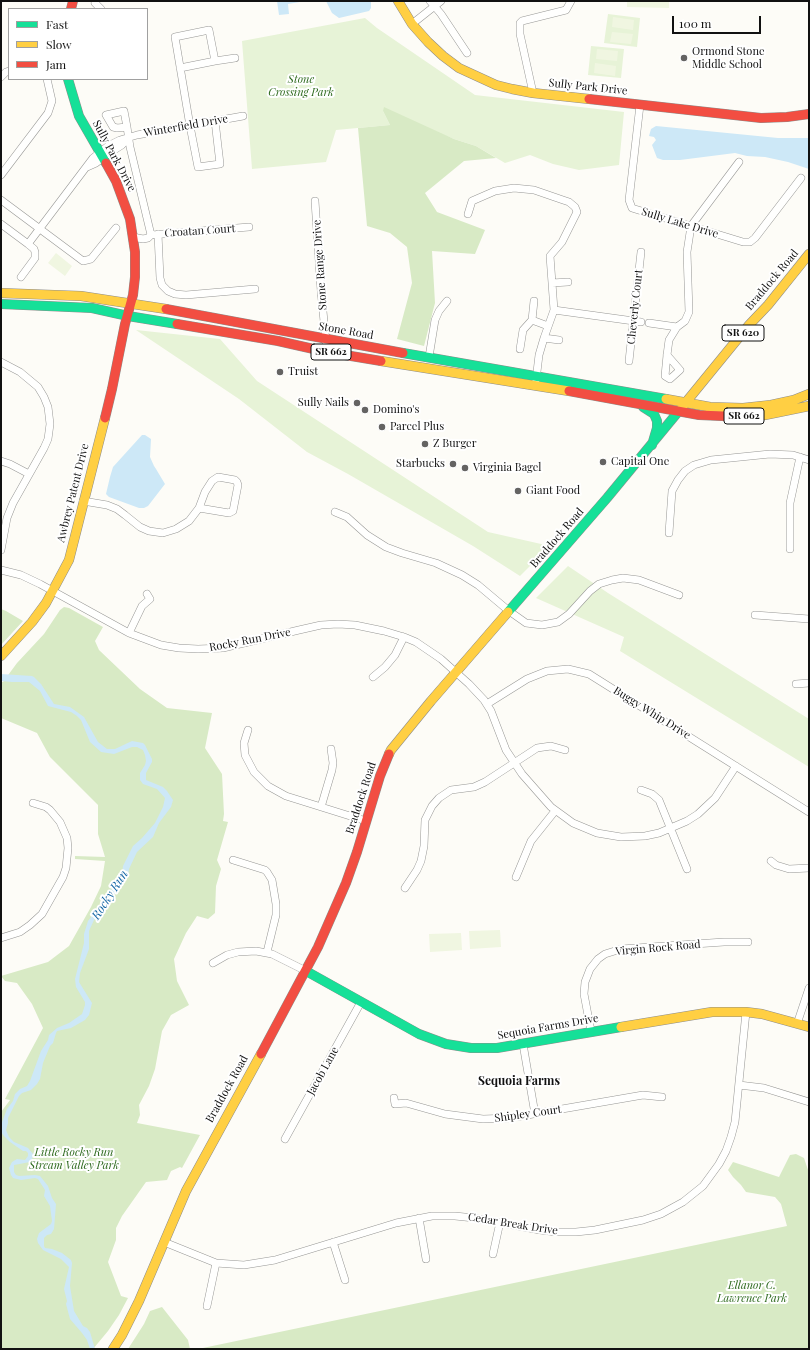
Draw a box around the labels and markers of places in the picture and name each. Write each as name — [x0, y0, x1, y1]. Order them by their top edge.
place label: Ormond Stone Middle School — [692, 45, 765, 71]
marker: Ormond Stone Middle School — [679, 53, 689, 63]
place label: Truist — [288, 365, 318, 379]
marker: Truist — [275, 367, 285, 377]
place label: Sully Nails — [298, 396, 349, 410]
marker: Sully Nails — [352, 398, 362, 408]
place label: Domino's — [373, 403, 419, 417]
marker: Domino's — [360, 405, 370, 415]
place label: Parcel Plus — [390, 420, 444, 434]
marker: Parcel Plus — [377, 422, 387, 432]
place label: Z Burger — [433, 437, 477, 451]
marker: Z Burger — [420, 439, 430, 449]
place label: Capital One — [611, 455, 669, 469]
place label: Starbucks — [396, 457, 445, 471]
marker: Capital One — [598, 457, 608, 467]
marker: Starbucks — [448, 459, 458, 469]
place label: Virginia Bagel — [473, 461, 542, 475]
marker: Virginia Bagel — [460, 463, 470, 473]
place label: Giant Food — [526, 484, 580, 498]
marker: Giant Food — [513, 486, 523, 496]

